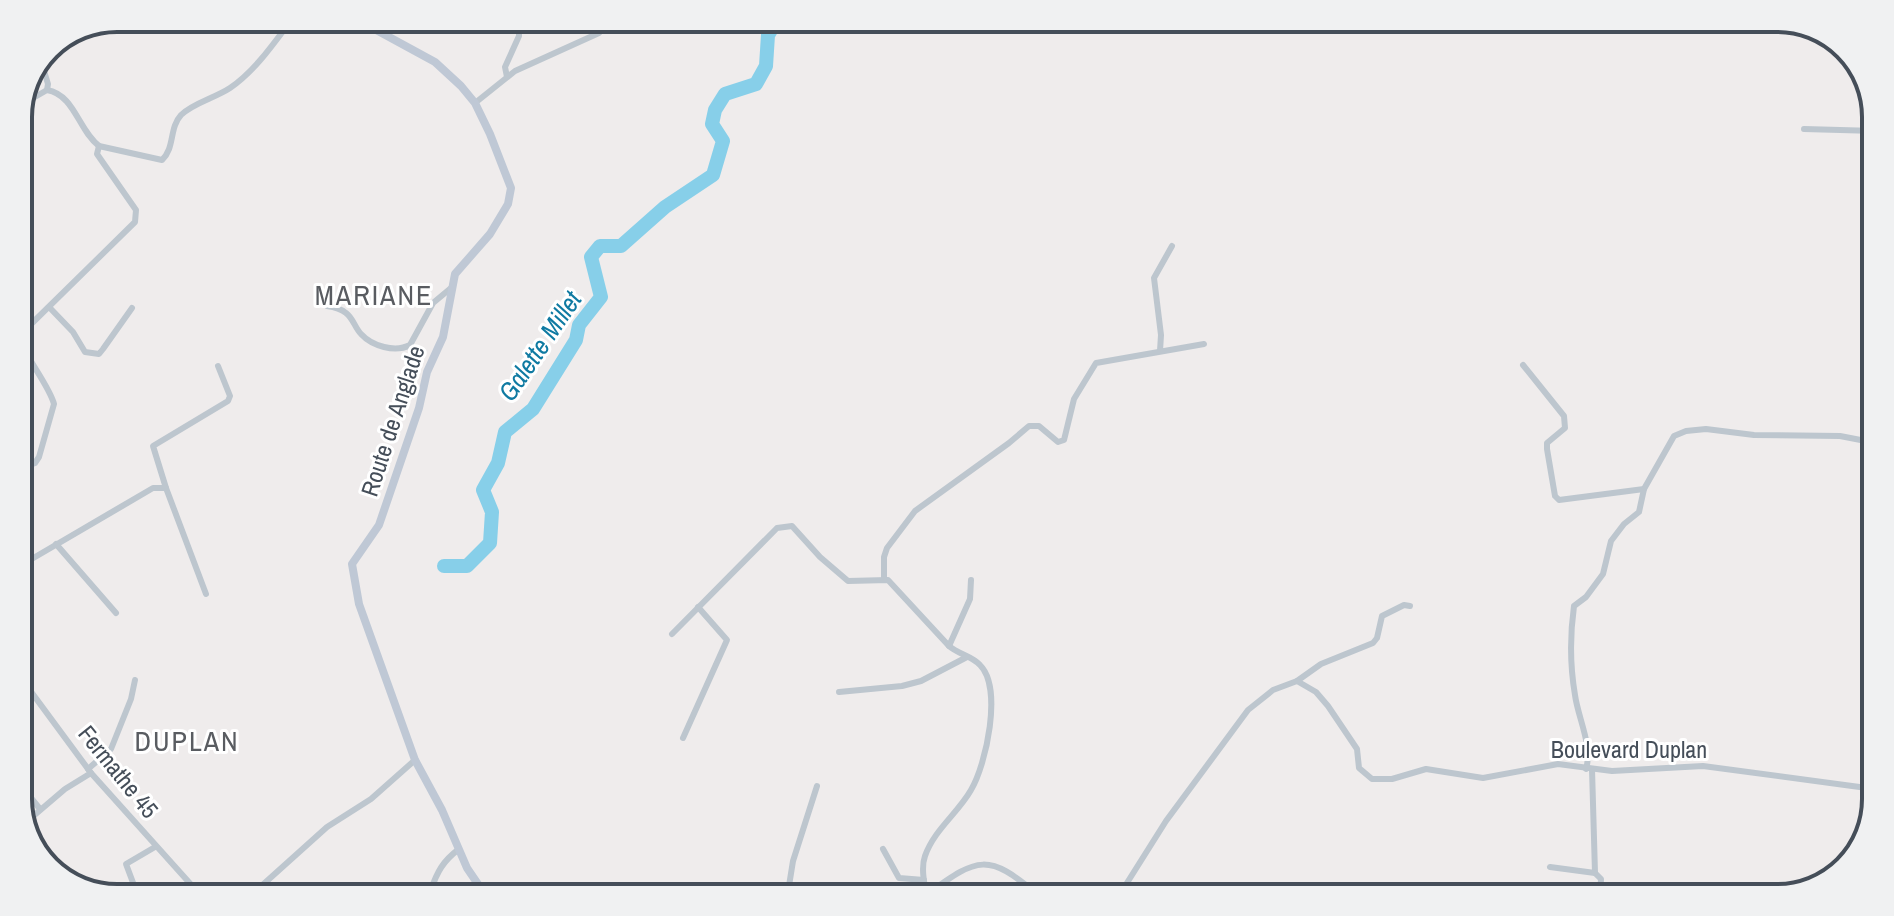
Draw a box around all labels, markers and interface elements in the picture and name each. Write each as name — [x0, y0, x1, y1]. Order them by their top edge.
district label: MARIANE — [315, 276, 433, 314]
water label: Galette Millet — [490, 283, 590, 408]
street label: Route de Anglade — [353, 341, 431, 500]
street label: Fermathe 45 — [72, 718, 166, 824]
district label: DUPLAN — [134, 722, 240, 760]
street label: Boulevard Duplan — [1551, 733, 1707, 765]

